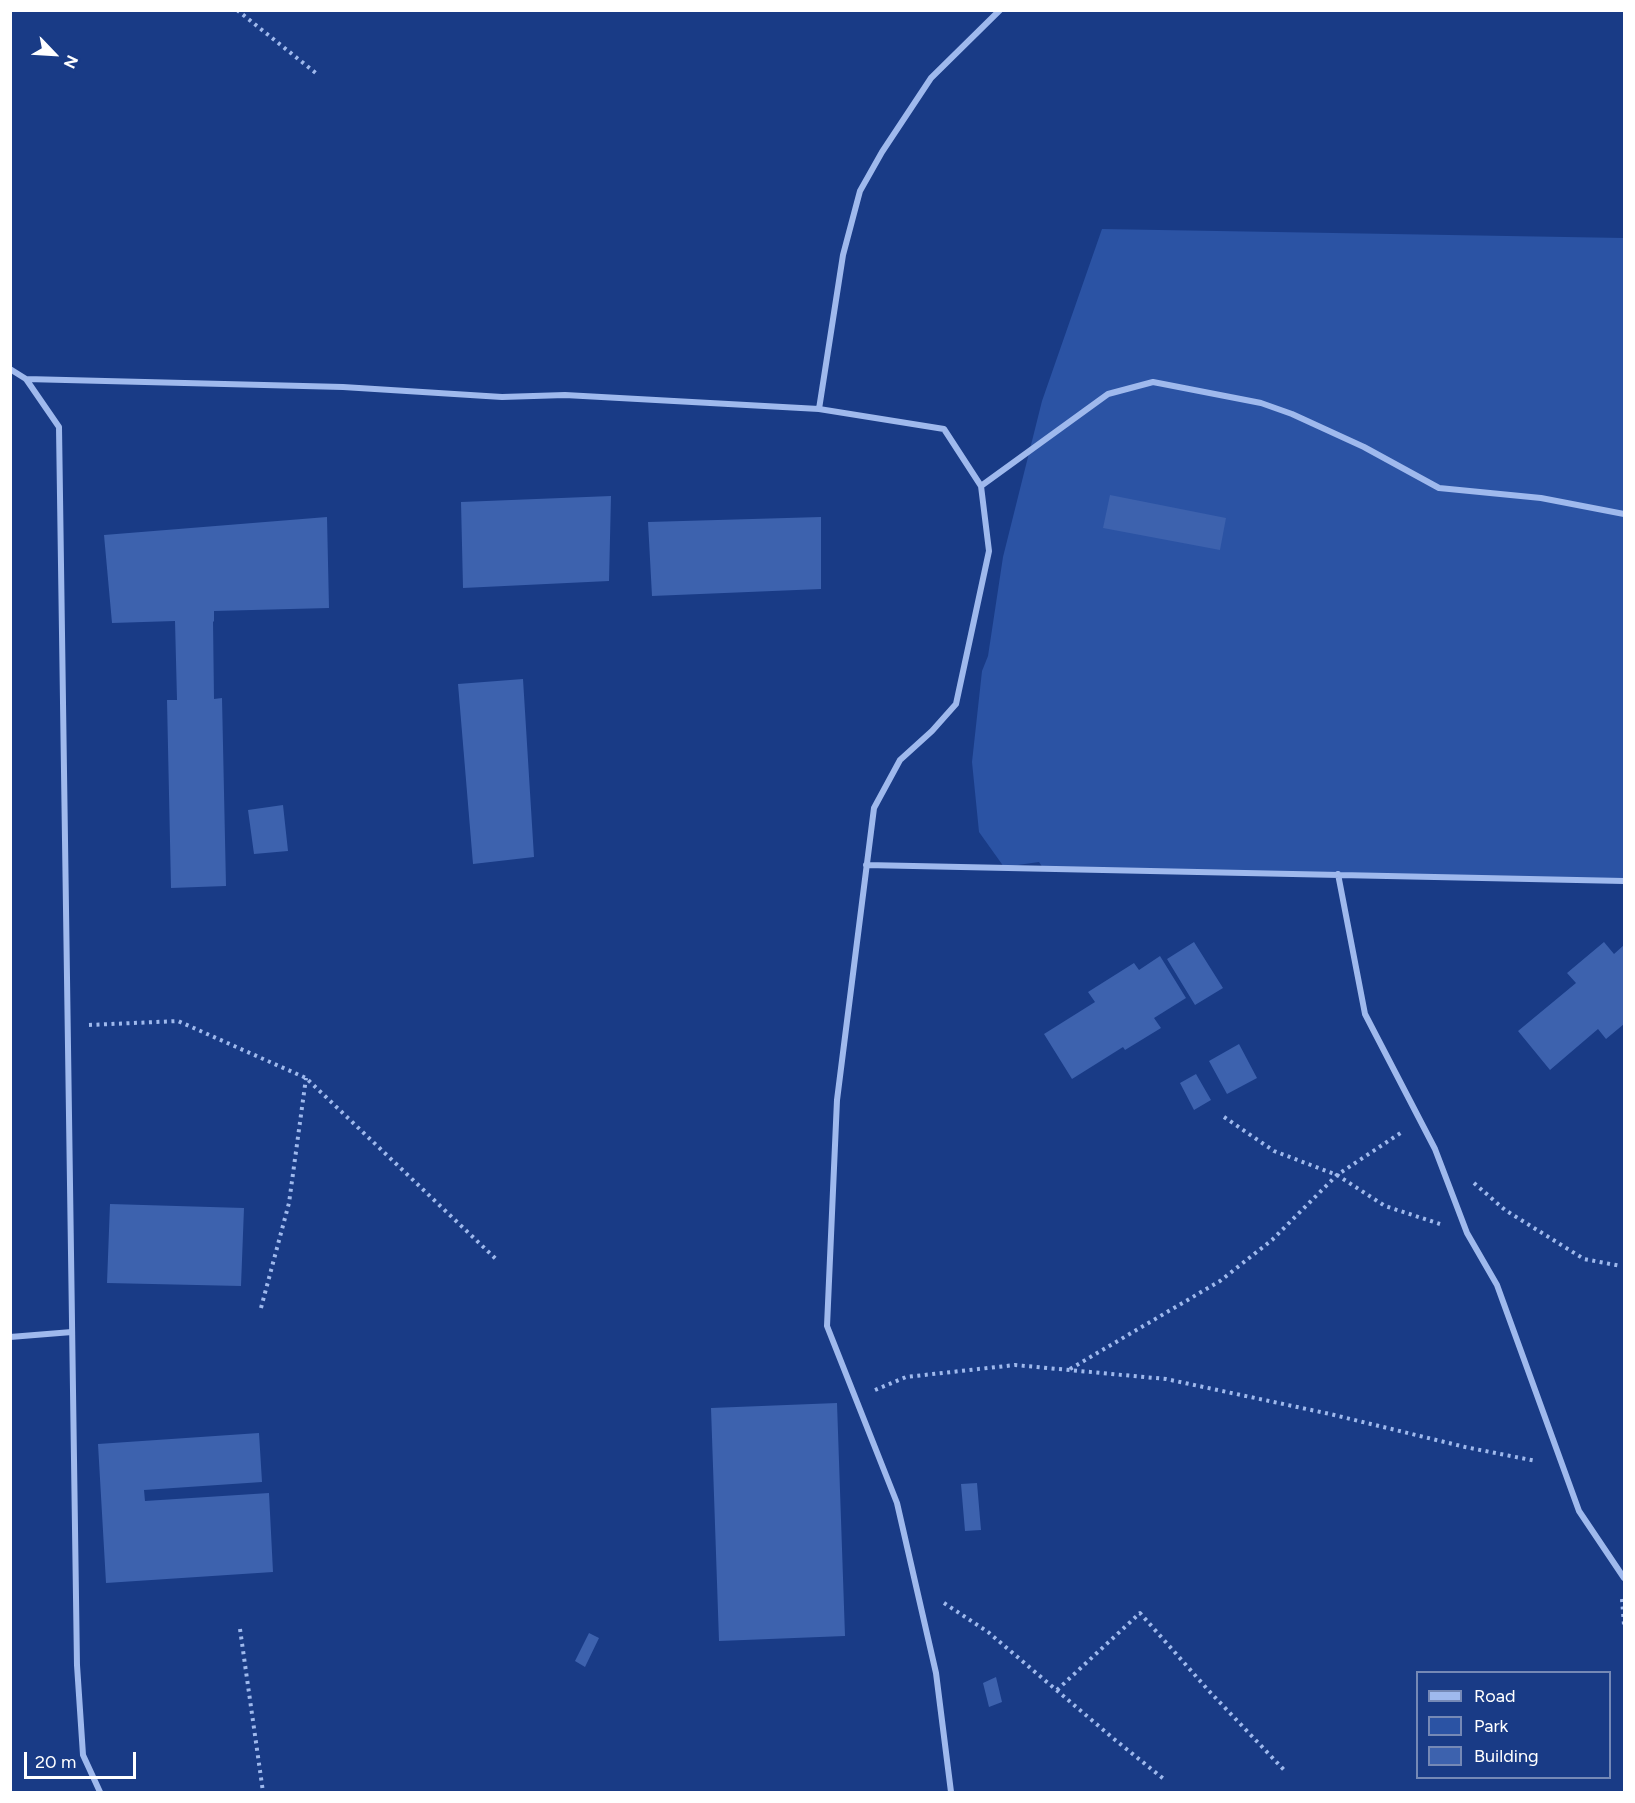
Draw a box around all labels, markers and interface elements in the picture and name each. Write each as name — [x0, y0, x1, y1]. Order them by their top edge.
north arrow — [24, 24, 84, 84]
text: N — [60, 52, 82, 71]
legend — [1416, 1671, 1611, 1779]
text: Road — [1474, 1685, 1515, 1707]
text: Park — [1474, 1715, 1508, 1737]
scale bar — [27, 1740, 140, 1778]
text: Building — [1474, 1745, 1539, 1767]
text: 20 m — [35, 1751, 76, 1773]

